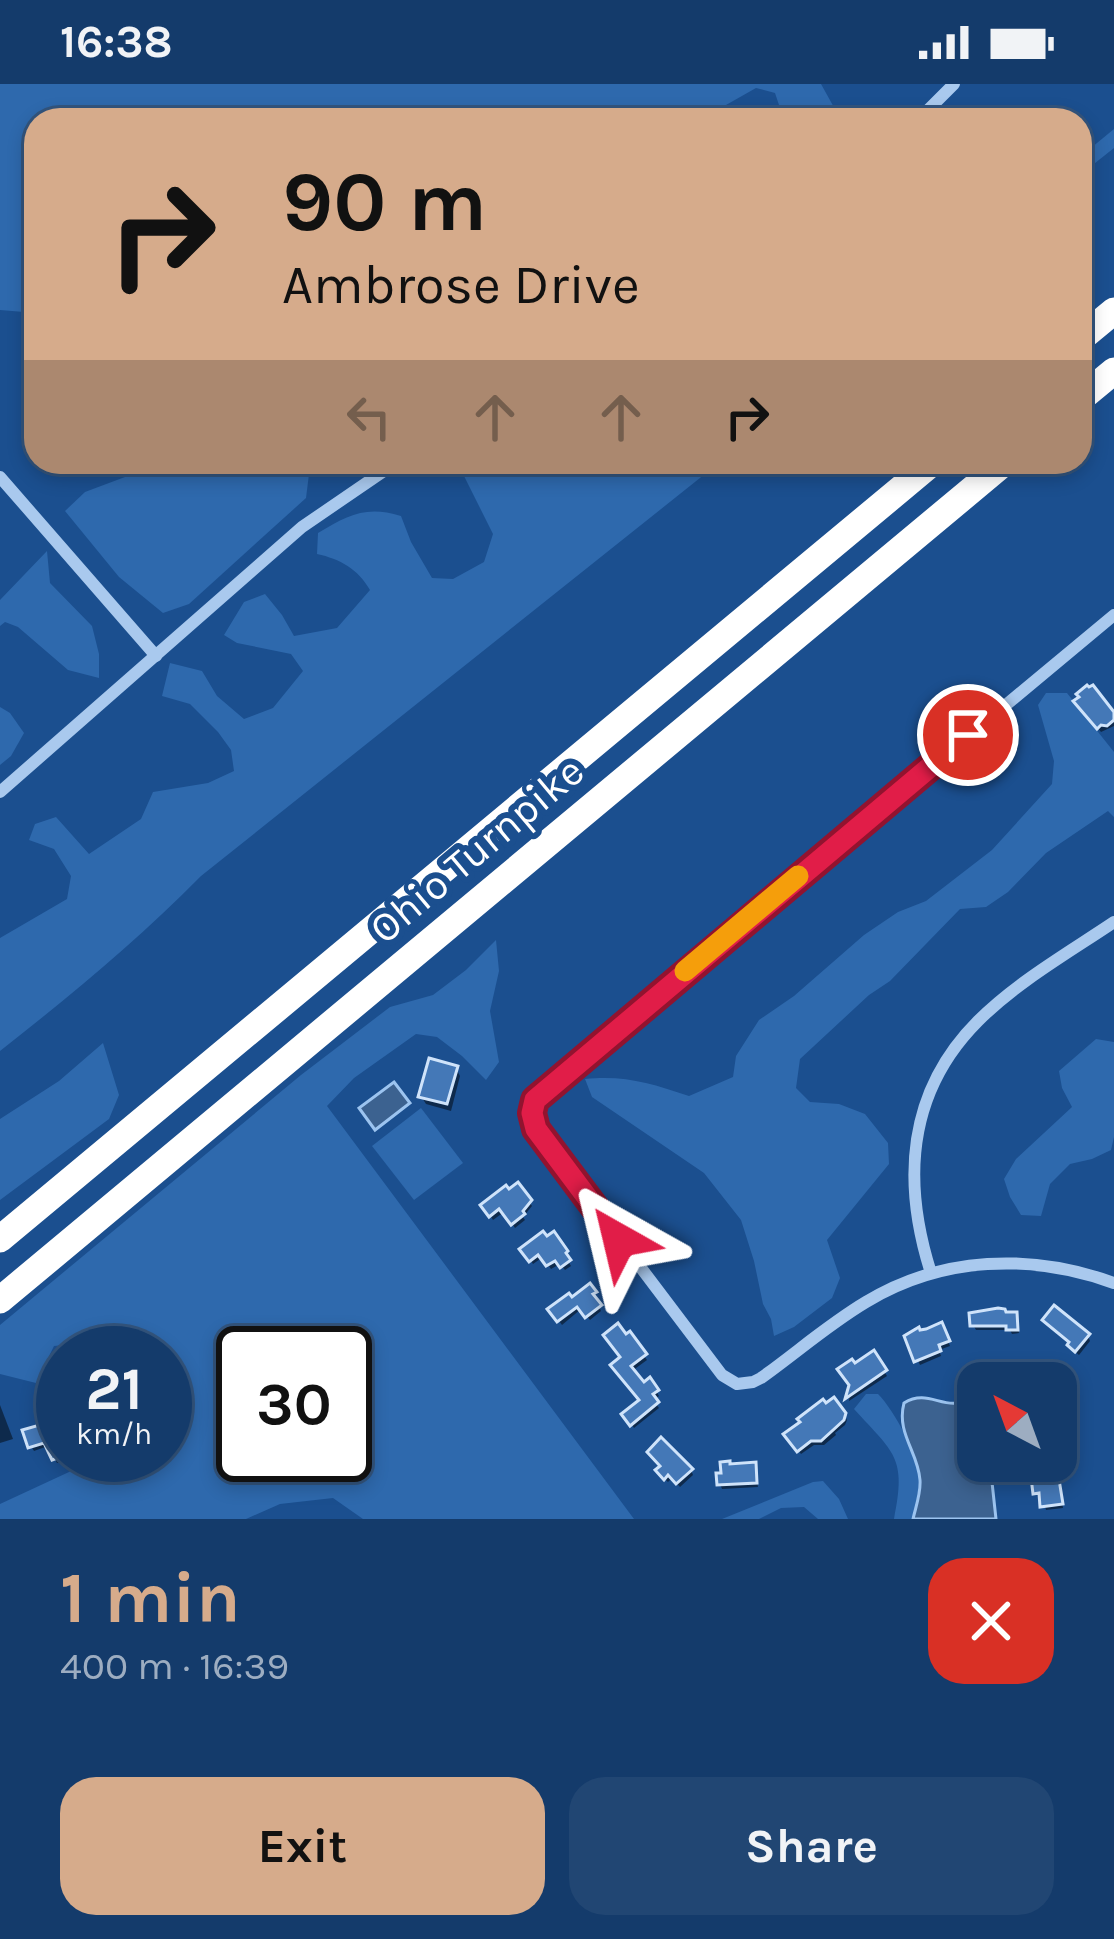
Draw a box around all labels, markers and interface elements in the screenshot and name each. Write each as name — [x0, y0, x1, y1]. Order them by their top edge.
text: 16:38 — [60, 16, 173, 68]
text: 90 m — [282, 153, 487, 251]
icon: right — [84, 156, 240, 312]
text: Ambrose Drive — [282, 253, 640, 317]
icon: left — [336, 384, 402, 450]
icon: ahead — [462, 384, 528, 450]
icon: ahead — [588, 384, 654, 450]
icon: right — [714, 384, 780, 450]
pin — [917, 684, 1019, 786]
icon: arrive — [935, 702, 1001, 768]
street label: Ohio Turnpike — [359, 746, 594, 954]
position arrow — [556, 1177, 682, 1303]
speed limit sign: 30 — [216, 1326, 372, 1482]
text: 21 — [85, 1354, 143, 1424]
north arrow — [957, 1362, 1077, 1482]
map controls — [957, 1362, 1077, 1482]
text: km/h — [76, 1416, 152, 1452]
text: 1 min — [60, 1556, 241, 1640]
button: close — [928, 1558, 1054, 1684]
text: 400 m · 16:39 — [60, 1643, 289, 1689]
button: Exit — [60, 1777, 545, 1915]
button: Share — [569, 1777, 1054, 1915]

